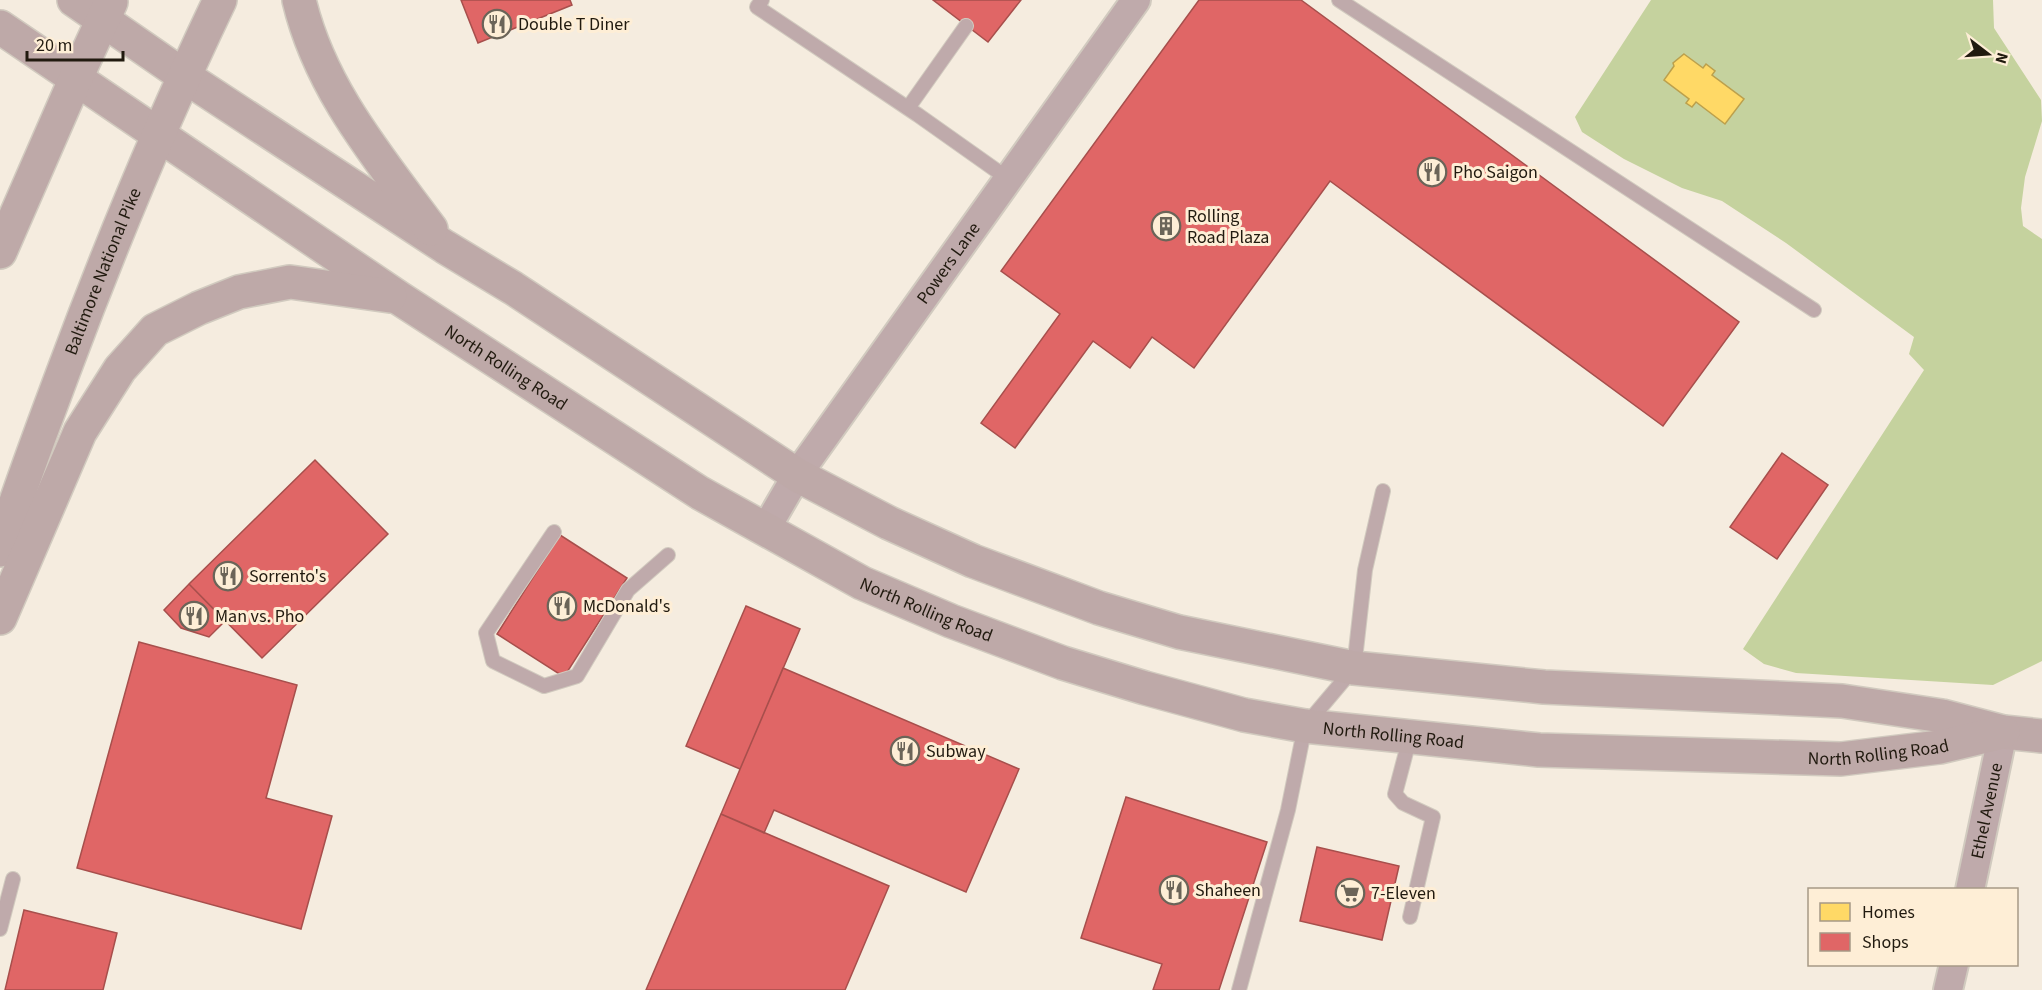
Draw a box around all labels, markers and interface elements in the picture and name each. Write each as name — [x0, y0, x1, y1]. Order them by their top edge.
restaurant icon: Double T Diner — [481, 8, 513, 40]
place label: Double T Diner — [518, 12, 630, 37]
scale bar — [27, 24, 123, 62]
north arrow — [1958, 24, 2018, 84]
text: 20 m — [36, 33, 72, 58]
text: N — [1989, 50, 2013, 66]
restaurant icon: Pho Saigon — [1416, 156, 1448, 188]
place label: Pho Saigon — [1453, 160, 1538, 185]
street label: Baltimore National Pike — [59, 184, 148, 359]
place label: Rolling Road Plaza — [1187, 204, 1269, 250]
building icon: Rolling Road Plaza — [1150, 210, 1182, 242]
street label: Powers Lane — [911, 217, 987, 309]
street label: North Rolling Road — [440, 319, 572, 417]
restaurant icon: Sorrento's — [212, 560, 244, 592]
place label: Sorrento's — [249, 564, 326, 589]
street label: North Rolling Road — [856, 571, 996, 649]
restaurant icon: McDonald's — [546, 590, 578, 622]
place label: McDonald's — [583, 594, 670, 619]
restaurant icon: Man vs. Pho — [178, 600, 210, 632]
place label: Man vs. Pho — [215, 604, 304, 629]
street label: North Rolling Road — [1322, 716, 1465, 755]
street label: North Rolling Road — [1807, 733, 1952, 772]
restaurant icon: Subway — [889, 735, 921, 767]
place label: Subway — [926, 739, 986, 764]
street label: Ethel Avenue — [1965, 760, 2009, 861]
restaurant icon: Shaheen — [1158, 874, 1190, 906]
supermarket icon: 7-Eleven — [1334, 877, 1366, 909]
place label: Shaheen — [1195, 878, 1261, 903]
place label: 7-Eleven — [1371, 881, 1436, 906]
legend — [1808, 888, 2018, 966]
text: Homes — [1862, 900, 1915, 925]
text: Shops — [1862, 930, 1909, 955]

